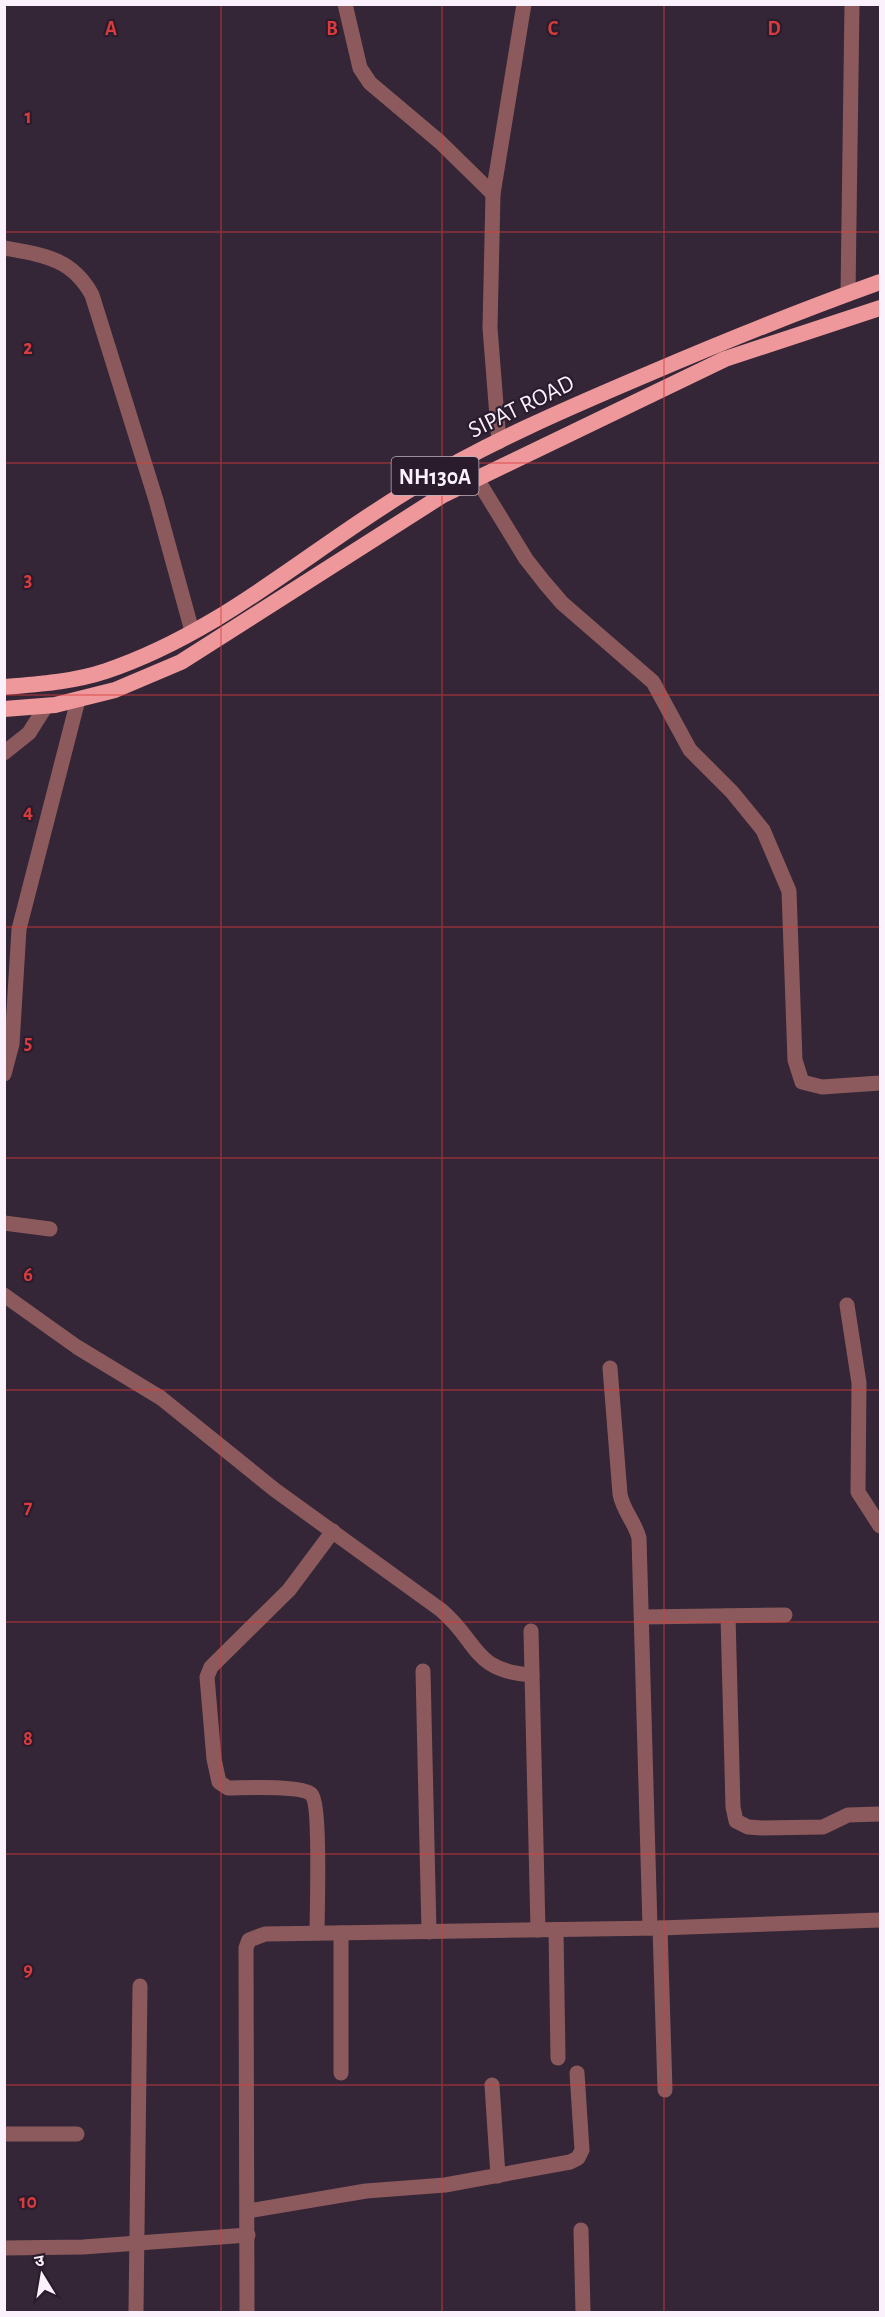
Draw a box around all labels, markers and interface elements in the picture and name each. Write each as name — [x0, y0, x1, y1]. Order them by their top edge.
text: A — [105, 19, 117, 39]
text: B — [326, 19, 338, 39]
text: C — [548, 19, 559, 39]
text: D — [767, 19, 781, 39]
text: 1 — [24, 107, 32, 127]
text: 2 — [23, 338, 33, 358]
street label: SIPAT ROAD — [465, 371, 578, 443]
road number: NH130A — [392, 457, 478, 495]
text: 3 — [24, 570, 32, 590]
text: 4 — [23, 802, 33, 822]
text: 5 — [24, 1033, 32, 1053]
text: 6 — [23, 1265, 33, 1285]
text: 7 — [24, 1497, 33, 1517]
text: 8 — [23, 1729, 33, 1749]
text: 9 — [23, 1960, 33, 1980]
text: 10 — [19, 2192, 37, 2212]
north arrow — [12, 2245, 72, 2305]
text: उ — [33, 2252, 46, 2270]

